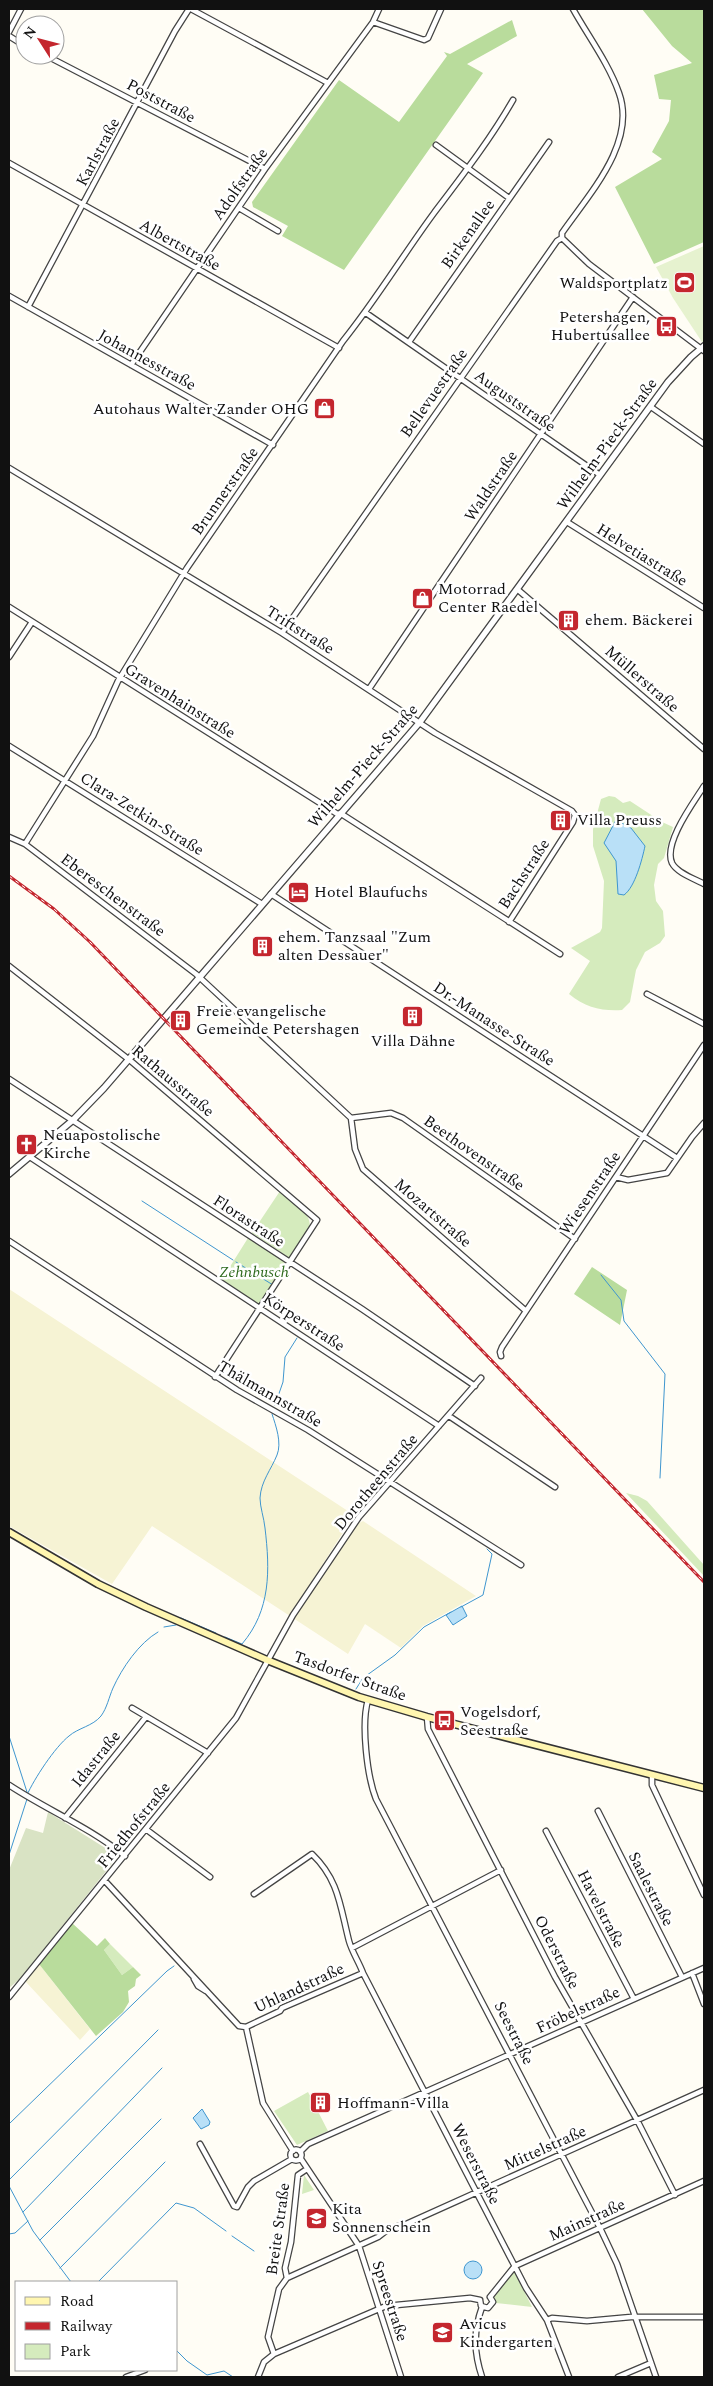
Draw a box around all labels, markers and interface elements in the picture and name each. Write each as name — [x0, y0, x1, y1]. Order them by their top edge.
north arrow — [15, 15, 65, 65]
text: N — [18, 22, 42, 43]
street label: Poststraße — [122, 73, 200, 129]
street label: Karlstraße — [70, 114, 126, 190]
street label: Adolfstraße — [206, 143, 274, 225]
street label: Birkenallee — [435, 194, 501, 274]
street label: Albertstraße — [135, 213, 225, 277]
place label: Waldsportplatz — [559, 271, 668, 295]
sports icon: Waldsportplatz — [672, 271, 696, 295]
place label: Petershagen, Hubertusallee — [551, 305, 650, 347]
bus stop icon: Petershagen, Hubertusallee — [654, 314, 678, 338]
street label: Johannesstraße — [93, 323, 201, 397]
street label: Bellevuestraße — [394, 343, 474, 443]
street label: Auguststraße — [469, 364, 561, 438]
street label: Wilhelm-Pieck-Straße — [551, 373, 663, 515]
place label: Autohaus Walter Zander OHG — [93, 397, 309, 421]
shop icon: Autohaus Walter Zander OHG — [313, 397, 337, 421]
street label: Brunnerstraße — [186, 442, 264, 540]
street label: Waldstraße — [458, 446, 524, 526]
street label: Helvetiastraße — [592, 517, 692, 593]
place label: Motorrad Center Raedel — [438, 577, 538, 619]
shop icon: Motorrad Center Raedel — [410, 586, 434, 610]
street label: Triftstraße — [261, 599, 339, 661]
building icon: ehem. Bäckerei — [557, 608, 581, 632]
place label: ehem. Bäckerei — [585, 608, 693, 632]
street label: Müllerstraße — [599, 640, 685, 718]
street label: Gravenhainstraße — [120, 657, 240, 745]
street label: Wilhelm-Pieck-Straße — [302, 699, 424, 833]
street label: Clara-Zetkin-Straße — [75, 766, 209, 862]
building icon: Villa Preuss — [549, 808, 573, 832]
place label: Villa Preuss — [577, 808, 662, 832]
street label: Bachstraße — [492, 834, 556, 914]
street label: Ebereschenstraße — [55, 847, 171, 943]
hotel icon: Hotel Blaufuchs — [286, 880, 310, 904]
place label: Hotel Blaufuchs — [314, 880, 428, 904]
place label: ehem. Tanzsaal "Zum alten Dessauer" — [278, 925, 431, 967]
building icon: ehem. Tanzsaal "Zum alten Dessauer" — [250, 934, 274, 958]
street label: Dr.-Manasse-Straße — [428, 976, 560, 1072]
place label: Freie evangelische Gemeinde Petershagen — [196, 999, 359, 1041]
building icon: Villa Dähne — [401, 1005, 425, 1029]
building icon: Freie evangelische Gemeinde Petershagen — [168, 1008, 192, 1032]
place label: Villa Dähne — [371, 1029, 455, 1053]
street label: Rathausstraße — [126, 1039, 220, 1123]
street label: Beethovenstraße — [418, 1109, 530, 1197]
place label: Neuapostolische Kirche — [43, 1123, 161, 1165]
church icon: Neuapostolische Kirche — [15, 1132, 39, 1156]
street label: Wiesenstraße — [553, 1146, 627, 1240]
street label: Mozartstraße — [389, 1173, 477, 1253]
street label: Florastraße — [208, 1189, 290, 1253]
park label: Zehnbusch — [219, 1260, 289, 1284]
street label: Körperstraße — [258, 1286, 350, 1358]
street label: Thälmannstraße — [213, 1354, 327, 1434]
street label: Dorotheenstraße — [328, 1428, 424, 1536]
street label: Tasdorfer Straße — [290, 1644, 410, 1708]
place label: Vogelsdorf, Seestraße — [460, 1700, 541, 1742]
bus stop icon: Vogelsdorf, Seestraße — [432, 1709, 456, 1733]
street label: Idastraße — [65, 1725, 127, 1793]
street label: Friedhofstraße — [92, 1777, 176, 1873]
street label: Saalestraße — [622, 1847, 680, 1931]
street label: Havelstraße — [571, 1866, 631, 1952]
street label: Oderstraße — [528, 1911, 586, 1993]
street label: Uhlandstraße — [250, 1957, 348, 2019]
street label: Fröbelstraße — [532, 1980, 624, 2040]
street label: Seestraße — [488, 1997, 540, 2069]
building icon: Hoffmann-Villa — [309, 2091, 333, 2115]
place label: Hoffmann-Villa — [337, 2091, 449, 2115]
street label: Weserstraße — [445, 2119, 507, 2209]
street label: Mittelstraße — [500, 2119, 590, 2177]
street label: Breite Straße — [260, 2181, 296, 2277]
street label: Mainstraße — [545, 2192, 629, 2248]
place label: Kita Sonnenschein — [332, 2197, 431, 2239]
school or university icon: Kita Sonnenschein — [304, 2206, 328, 2230]
street label: Spreestraße — [366, 2257, 414, 2345]
legend — [15, 2281, 178, 2371]
text: Road — [60, 2290, 94, 2313]
place label: Avicus Kindergarten — [459, 2312, 553, 2354]
text: Railway — [60, 2315, 113, 2338]
school or university icon: Avicus Kindergarten — [431, 2321, 455, 2345]
text: Park — [60, 2340, 91, 2363]

